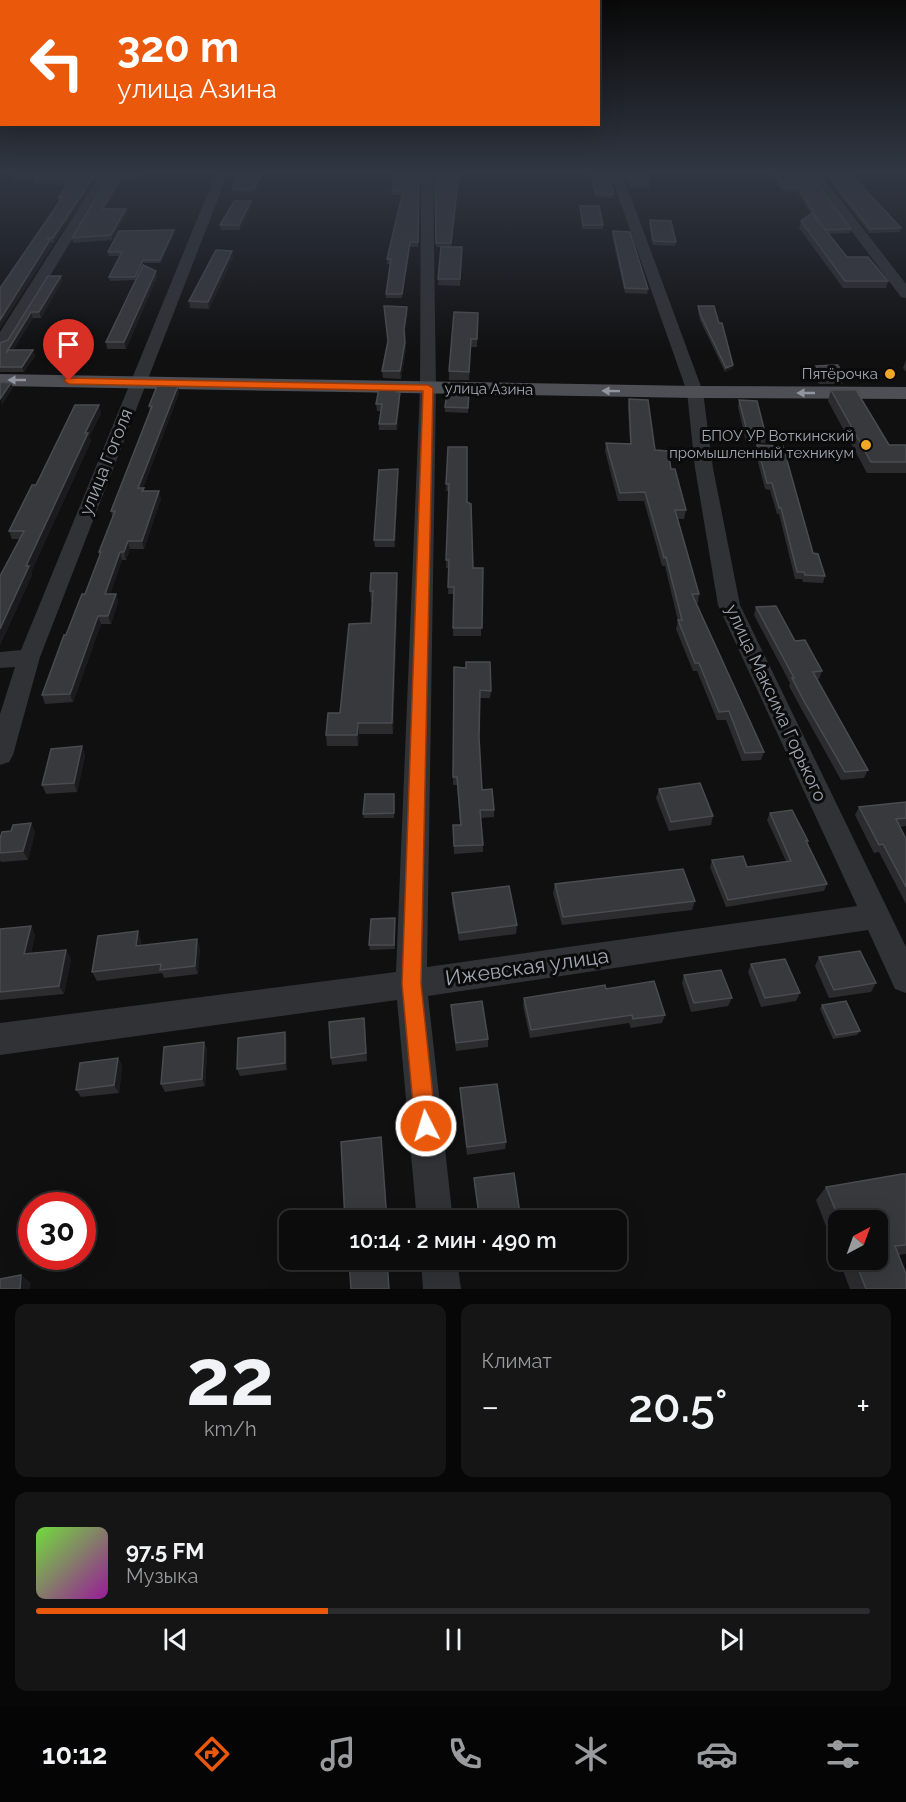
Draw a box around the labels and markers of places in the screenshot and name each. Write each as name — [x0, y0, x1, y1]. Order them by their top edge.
pin — [43, 319, 94, 381]
place label: Пятёрочка — [802, 365, 878, 383]
marker: Пятёрочка — [883, 367, 897, 381]
place label: БПОУ УР Воткинский промышленный техникум — [669, 427, 854, 462]
marker: БПОУ УР Воткинский промышленный техникум — [859, 438, 873, 452]

